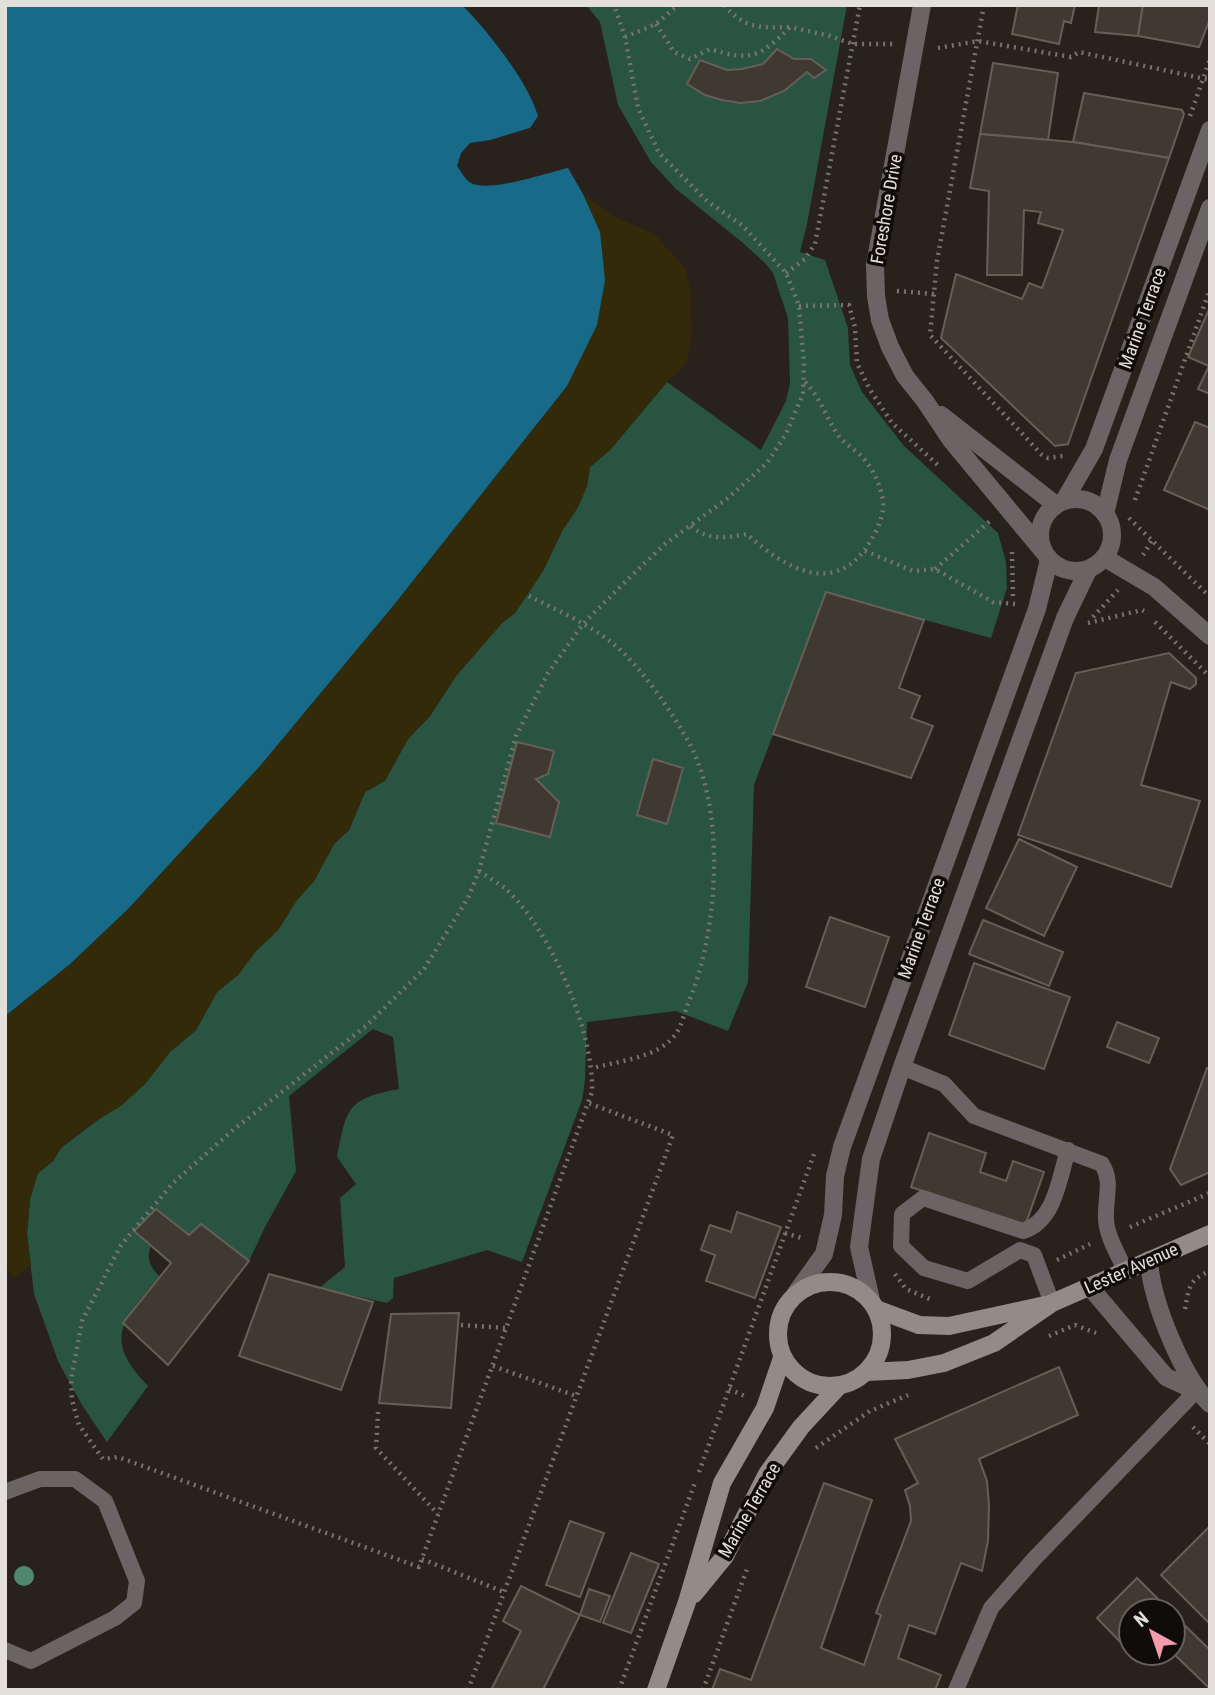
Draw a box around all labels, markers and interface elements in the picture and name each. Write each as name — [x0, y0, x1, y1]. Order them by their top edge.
street label: Foreshore Drive — [866, 153, 906, 265]
street label: Marine Terrace — [1114, 265, 1170, 371]
street label: Marine Terrace — [893, 875, 949, 981]
street label: Lester Avenue — [1081, 1238, 1181, 1298]
street label: Marine Terrace — [713, 1459, 785, 1561]
north arrow — [1117, 1597, 1187, 1667]
text: N — [1130, 1607, 1153, 1632]

